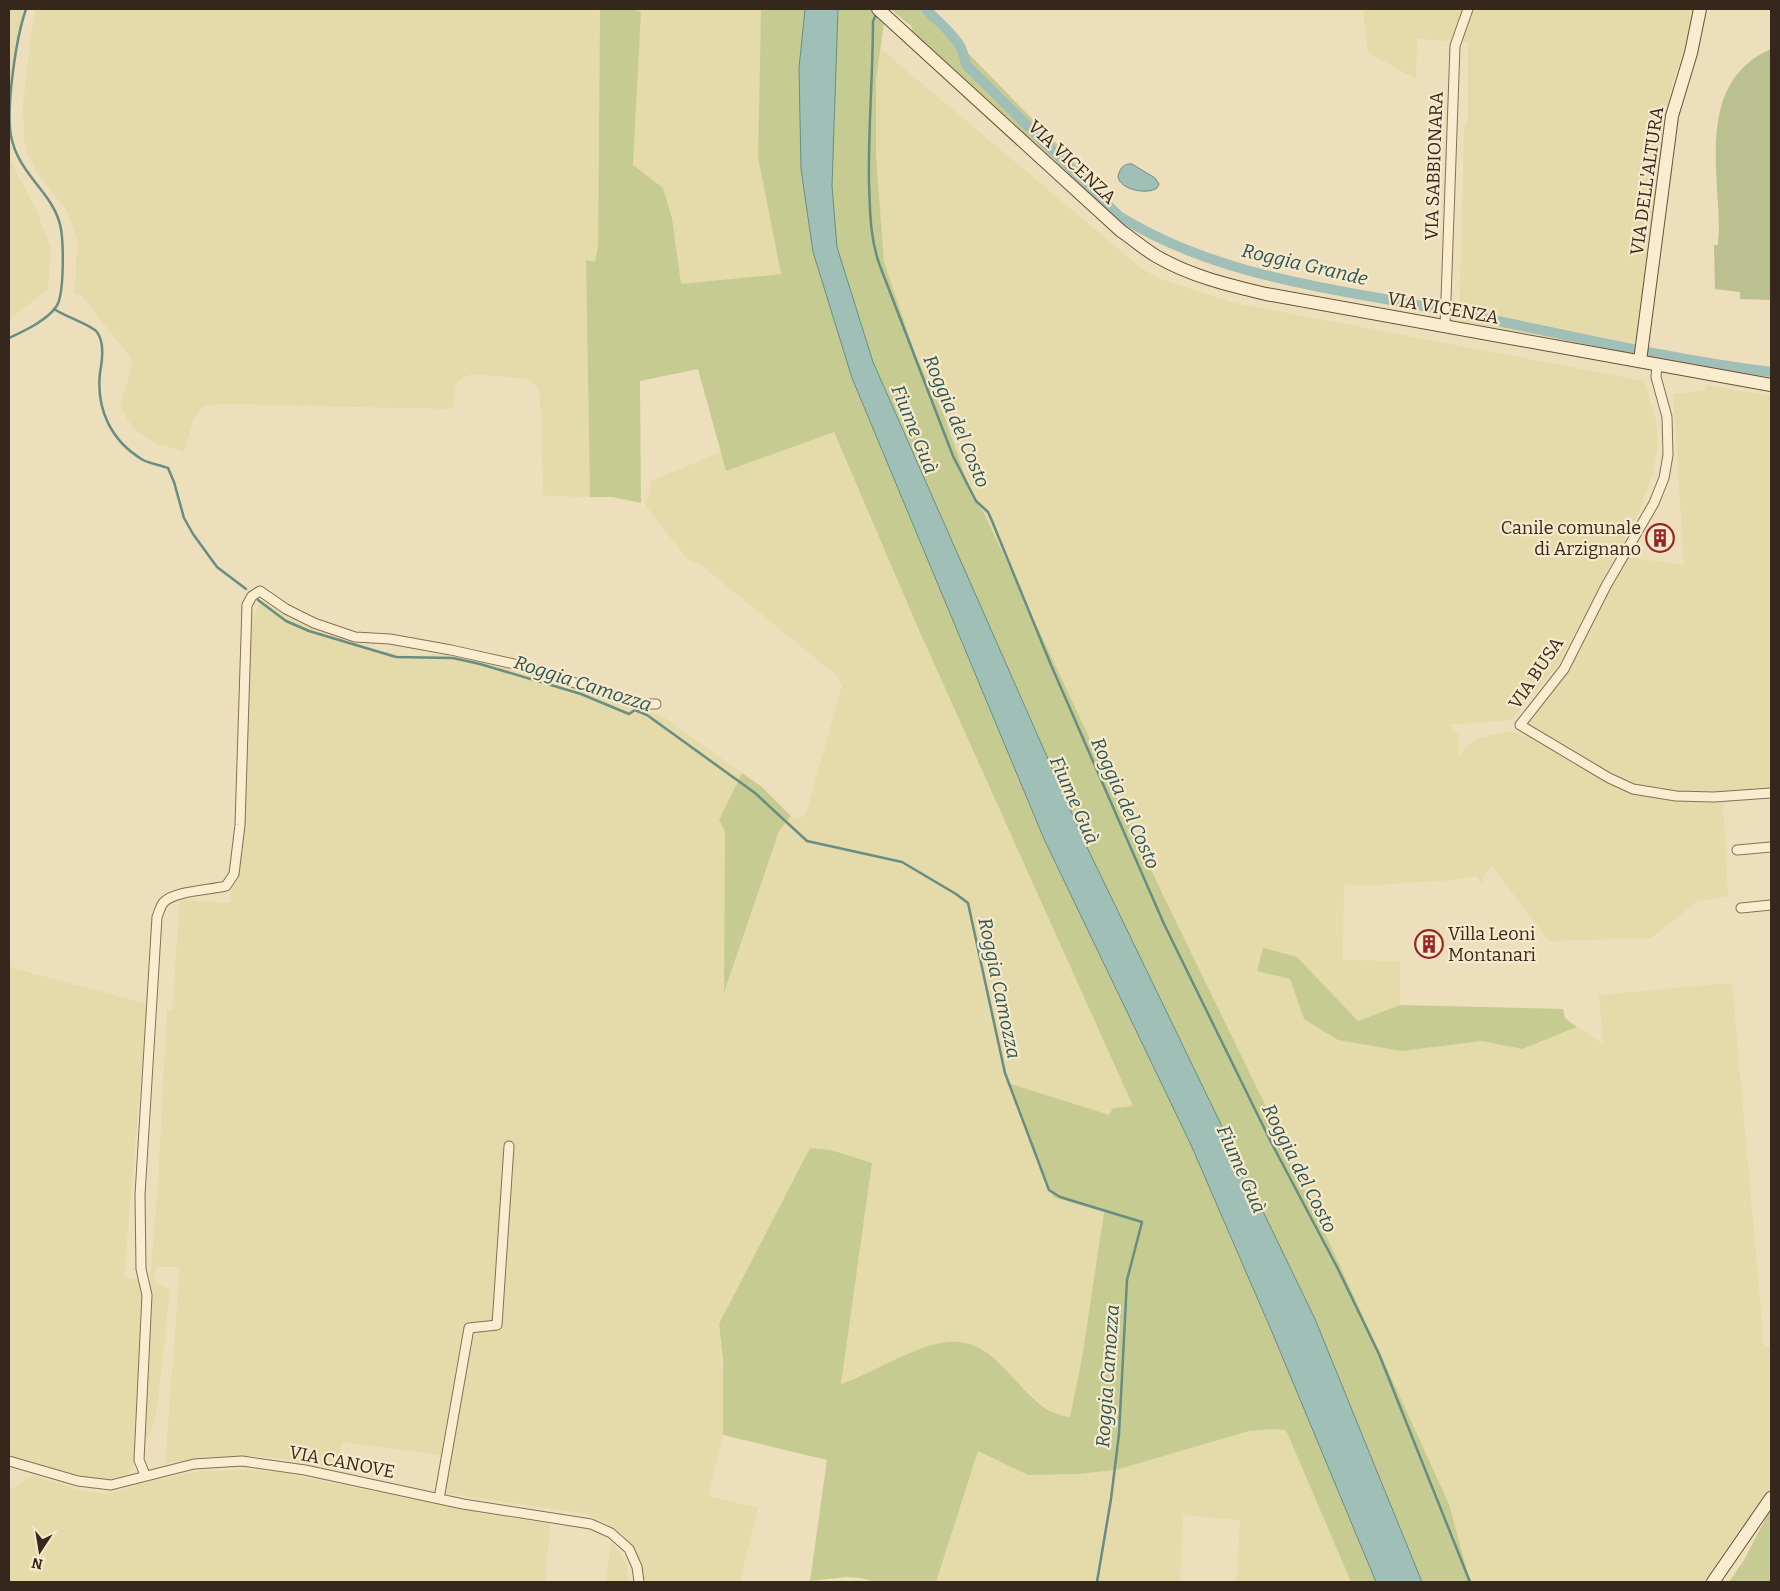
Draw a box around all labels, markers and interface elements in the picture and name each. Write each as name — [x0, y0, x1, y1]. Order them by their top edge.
street label: VIA SABBIONARA — [1420, 91, 1448, 241]
street label: VIA DELL'ALTURA — [1626, 105, 1668, 257]
street label: VIA VICENZA — [1023, 116, 1121, 209]
water label: Roggia Grande — [1240, 239, 1371, 290]
street label: VIA VICENZA — [1386, 287, 1501, 329]
water label: Roggia del Costo — [918, 352, 995, 491]
water label: Fiume Guà — [886, 381, 943, 477]
place label: Canile comunale di Arzignano — [1501, 517, 1641, 560]
building icon: Canile comunale di Arzignano — [1645, 523, 1675, 553]
street label: VIA BUSA — [1504, 633, 1568, 713]
water label: Roggia Camozza — [511, 650, 655, 717]
water label: Roggia del Costo — [1086, 734, 1165, 873]
water label: Fiume Guà — [1045, 753, 1104, 848]
water label: Roggia Camozza — [973, 916, 1026, 1061]
place label: Villa Leoni Montanari — [1448, 923, 1536, 966]
building icon: Villa Leoni Montanari — [1414, 929, 1444, 959]
water label: Roggia del Costo — [1257, 1100, 1342, 1237]
water label: Fiume Guà — [1212, 1122, 1271, 1217]
water label: Roggia Camozza — [1091, 1304, 1124, 1448]
street label: VIA CANOVE — [287, 1441, 397, 1483]
north arrow — [15, 1526, 65, 1576]
text: N — [30, 1554, 44, 1573]

